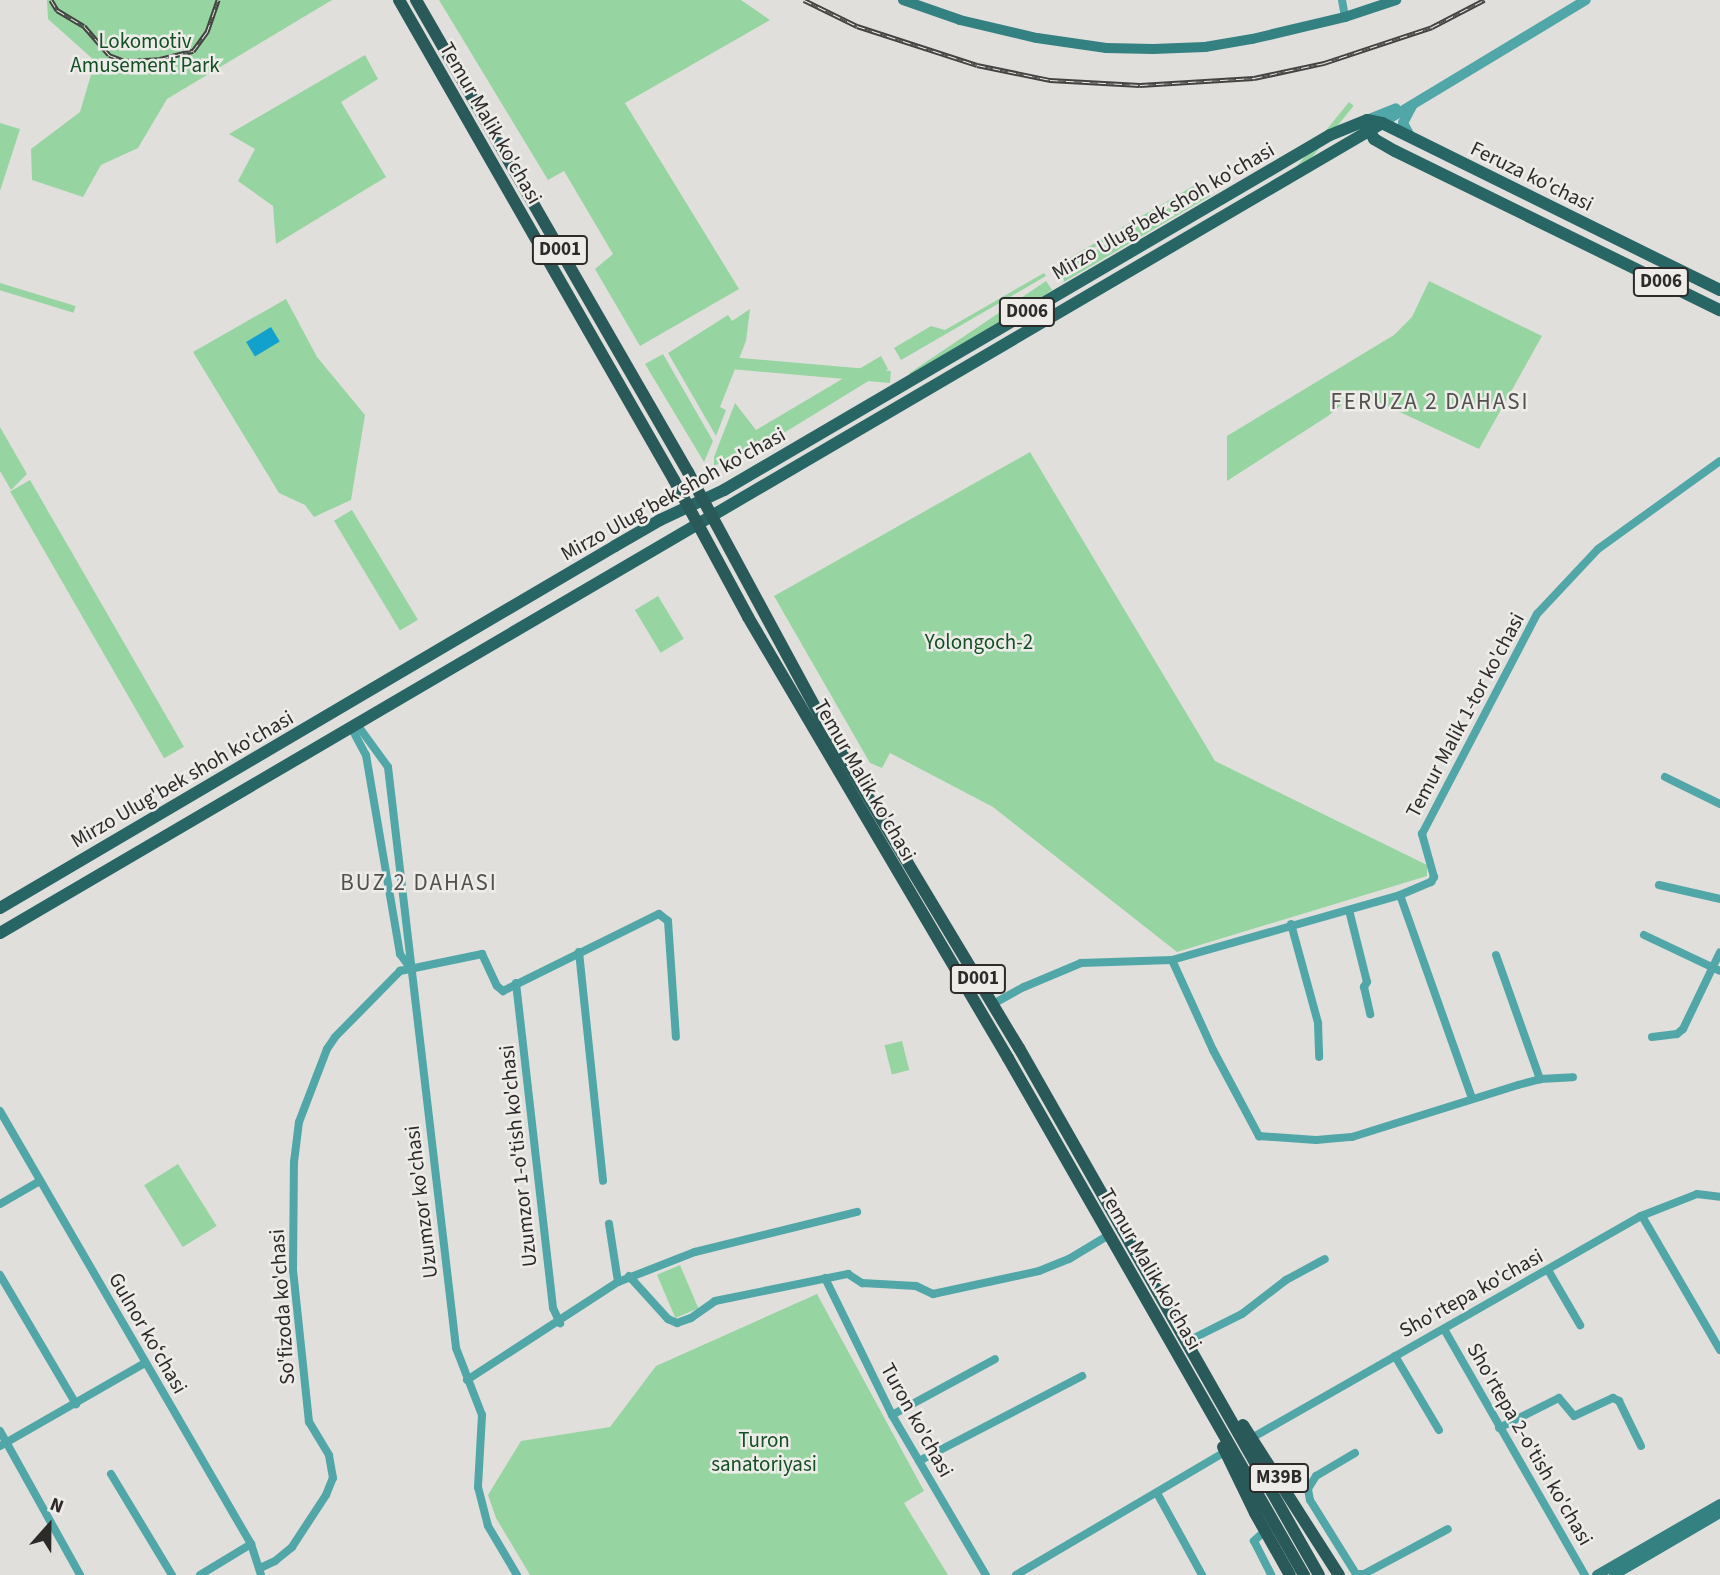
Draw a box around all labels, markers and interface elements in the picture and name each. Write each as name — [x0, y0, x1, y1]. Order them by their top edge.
park label: Lokomotiv Amusement Park — [70, 28, 220, 78]
street label: Temur Malik ko'chasi — [434, 38, 548, 208]
street label: Feruza ko'chasi — [1467, 135, 1597, 217]
street label: Mirzo Ulug'bek shoh ko'chasi — [1047, 137, 1279, 285]
road number: D001 — [530, 234, 590, 266]
road number: D006 — [1631, 266, 1691, 298]
road number: D006 — [997, 296, 1057, 328]
district label: FERUZA 2 DAHASI — [1332, 388, 1528, 416]
street label: Mirzo Ulug'bek shoh ko'chasi — [556, 422, 790, 566]
street label: Temur Malik 1-tor ko'chasi — [1400, 608, 1530, 822]
park label: Yolongoch-2 — [925, 629, 1033, 655]
street label: Temur Malik ko'chasi — [808, 695, 922, 865]
street label: Mirzo Ulug'bek shoh ko'chasi — [66, 705, 298, 853]
district label: BUZ 2 DAHASI — [342, 869, 496, 897]
road number: D001 — [948, 964, 1008, 995]
street label: Uzumzor 1-o'tish ko'chasi — [494, 1044, 542, 1268]
street label: Uzumzor ko'chasi — [399, 1124, 443, 1280]
street label: Temur Malik ko'chasi — [1094, 1184, 1208, 1354]
street label: So'fizoda ko'chasi — [264, 1228, 300, 1386]
street label: Sho'rtepa ko'chasi — [1395, 1243, 1547, 1343]
street label: Gulnor koʻchasi — [103, 1268, 193, 1398]
street label: Sho'rtepa 2-o'tish ko'chasi — [1462, 1338, 1598, 1550]
street label: Turon ko'chasi — [875, 1358, 959, 1482]
park label: Turon sanatoriyasi — [711, 1427, 817, 1477]
road number: M39B — [1248, 1462, 1310, 1494]
north arrow — [14, 1491, 84, 1561]
text: N — [46, 1491, 67, 1521]

